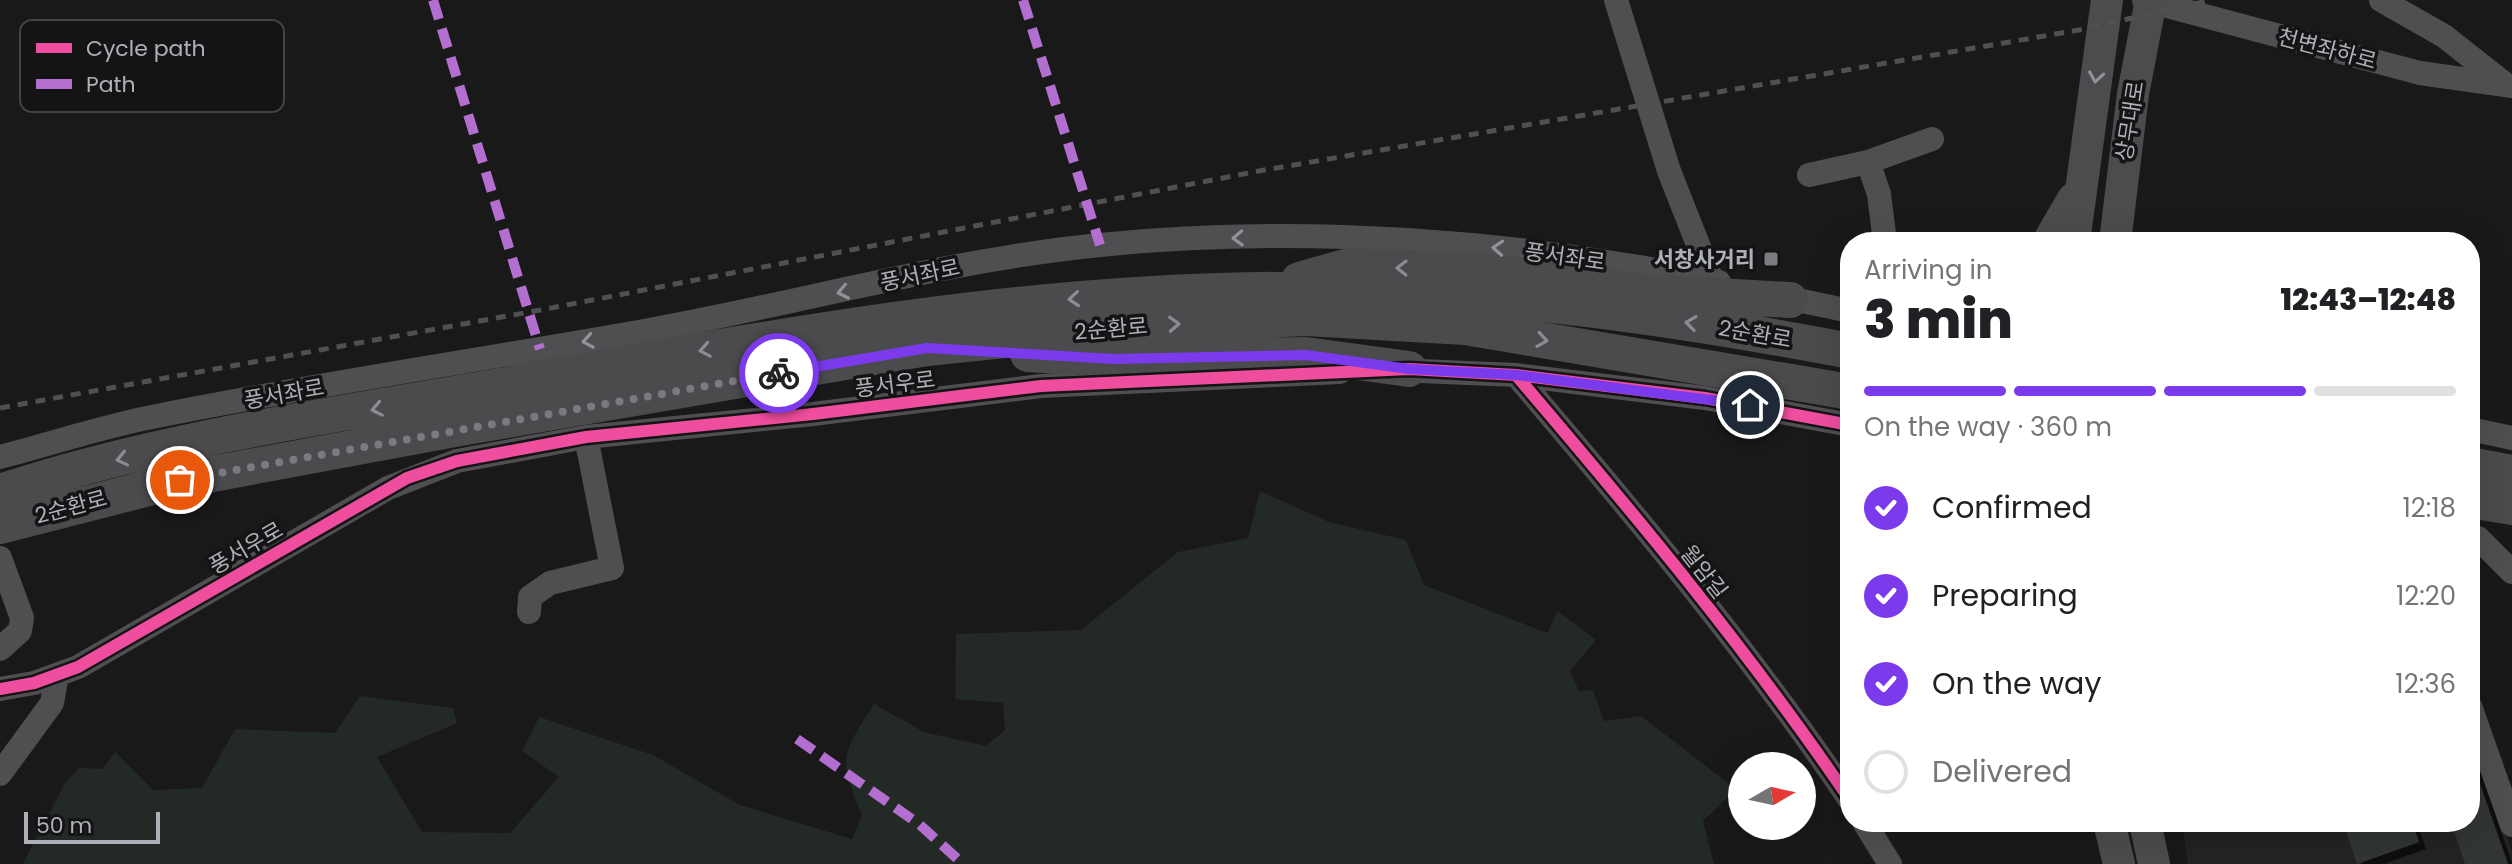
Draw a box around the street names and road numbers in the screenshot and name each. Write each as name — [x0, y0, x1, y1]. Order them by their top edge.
street label: 천변좌하로 — [2274, 21, 2380, 77]
street label: 상무대로 — [2108, 79, 2152, 163]
street label: 풍서좌로 — [1523, 236, 1607, 278]
street label: 풍서좌로 — [877, 251, 963, 299]
street label: 2순환로 — [1073, 310, 1149, 348]
street label: 2순환로 — [1716, 312, 1794, 356]
street label: 풍서우로 — [853, 364, 937, 404]
street label: 풍서좌로 — [241, 372, 327, 416]
street label: 2순환로 — [32, 483, 110, 531]
street label: 풍서우로 — [203, 514, 289, 582]
street label: 월암길 — [1673, 539, 1735, 605]

